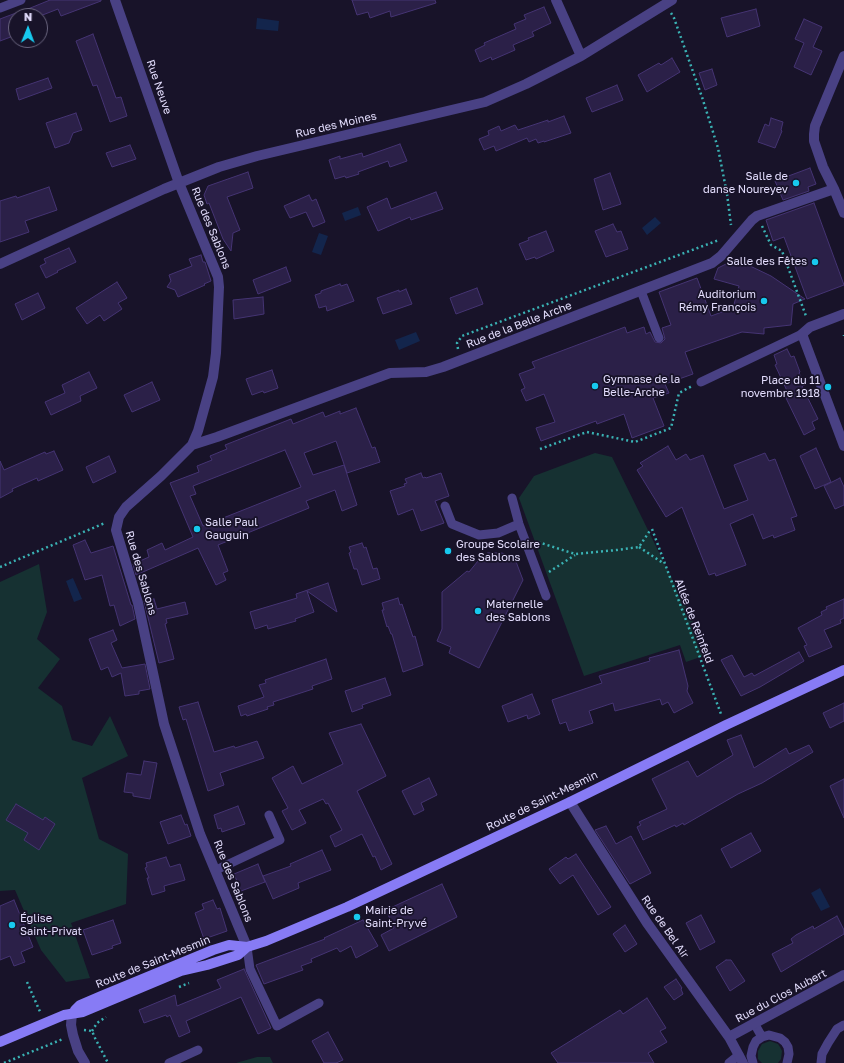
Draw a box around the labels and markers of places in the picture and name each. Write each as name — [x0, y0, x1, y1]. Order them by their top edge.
place label: Salle de danse Noureyev — [703, 170, 788, 196]
marker: Salle de danse Noureyev — [791, 178, 801, 188]
place label: Salle des Fêtes — [727, 255, 807, 269]
marker: Salle des Fêtes — [810, 257, 820, 267]
place label: Auditorium Rémy François — [679, 288, 756, 314]
marker: Auditorium Rémy François — [759, 296, 769, 306]
place label: Gymnase de la Belle-Arche — [603, 373, 680, 399]
place label: Place du 11 novembre 1918 — [741, 374, 820, 400]
marker: Gymnase de la Belle-Arche — [590, 381, 600, 391]
marker: Place du 11 novembre 1918 — [823, 382, 833, 392]
place label: Salle Paul Gauguin — [205, 516, 258, 542]
marker: Salle Paul Gauguin — [192, 524, 202, 534]
place label: Groupe Scolaire des Sablons — [456, 538, 540, 564]
marker: Groupe Scolaire des Sablons — [443, 546, 453, 556]
place label: Maternelle des Sablons — [486, 598, 550, 624]
marker: Maternelle des Sablons — [473, 606, 483, 616]
place label: Mairie de Saint-Pryvé — [365, 904, 427, 930]
place label: Église Saint-Privat — [20, 912, 82, 938]
marker: Mairie de Saint-Pryvé — [352, 912, 362, 922]
marker: Église Saint-Privat — [7, 920, 17, 930]

